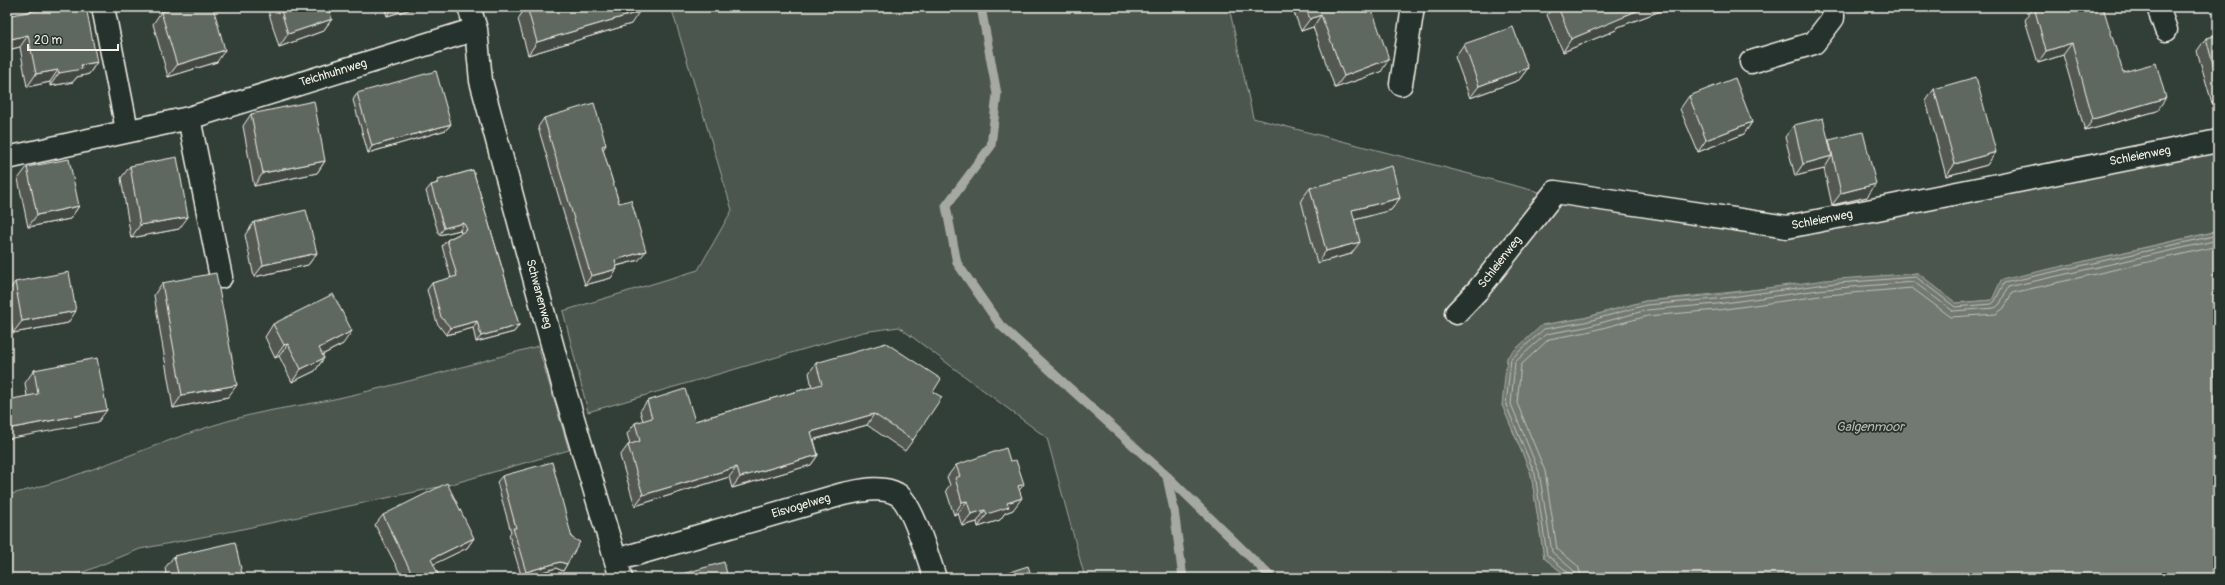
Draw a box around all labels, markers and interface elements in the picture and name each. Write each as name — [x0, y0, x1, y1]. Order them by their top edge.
scale bar — [28, 26, 118, 52]
text: 20 m — [34, 33, 63, 48]
street label: Teichhuhnweg — [297, 56, 369, 90]
street label: Schleienweg — [2108, 143, 2172, 169]
street label: Schleienweg — [1790, 207, 1854, 233]
street label: Schleienweg — [1475, 233, 1525, 291]
street label: Schwanenweg — [523, 258, 555, 330]
water label: Galgenmoor — [1836, 419, 1906, 435]
street label: Eisvogelweg — [770, 490, 832, 522]

